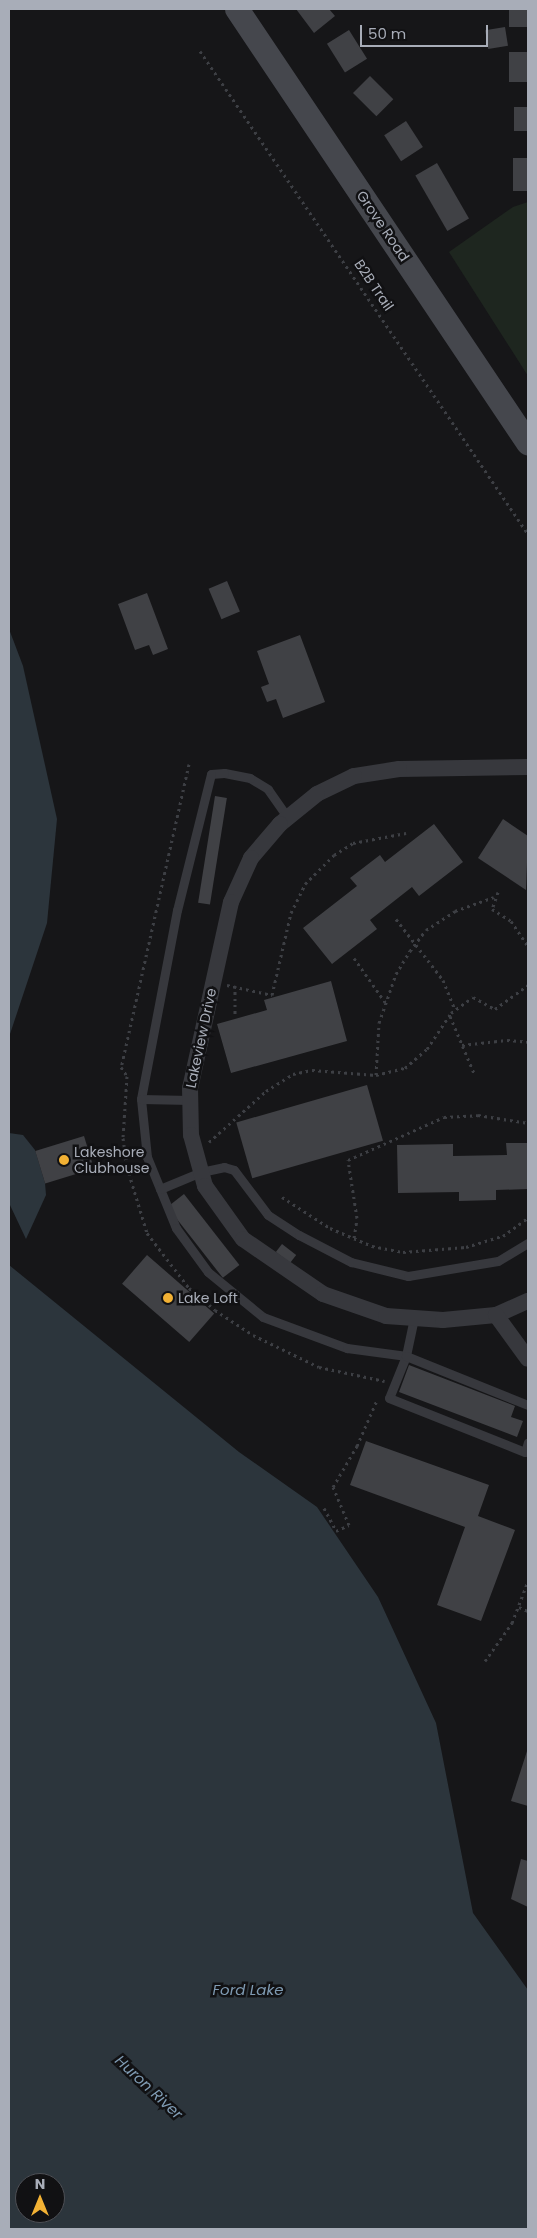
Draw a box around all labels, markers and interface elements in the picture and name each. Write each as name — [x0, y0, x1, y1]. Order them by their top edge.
scale bar — [362, 15, 490, 47]
text: 50 m — [368, 23, 406, 44]
street label: Grove Road — [353, 187, 413, 265]
street label: B2B Trail — [351, 256, 397, 314]
street label: Lakeview Drive — [182, 987, 220, 1089]
place label: Lakeshore Clubhouse — [74, 1144, 150, 1176]
marker: Lakeshore Clubhouse — [58, 1154, 70, 1166]
place label: Lake Loft — [178, 1290, 238, 1306]
marker: Lake Loft — [162, 1292, 174, 1304]
water label: Ford Lake — [212, 1981, 284, 1999]
water label: Huron River — [112, 2051, 186, 2123]
north arrow — [15, 2173, 65, 2223]
text: N — [35, 2174, 45, 2194]

